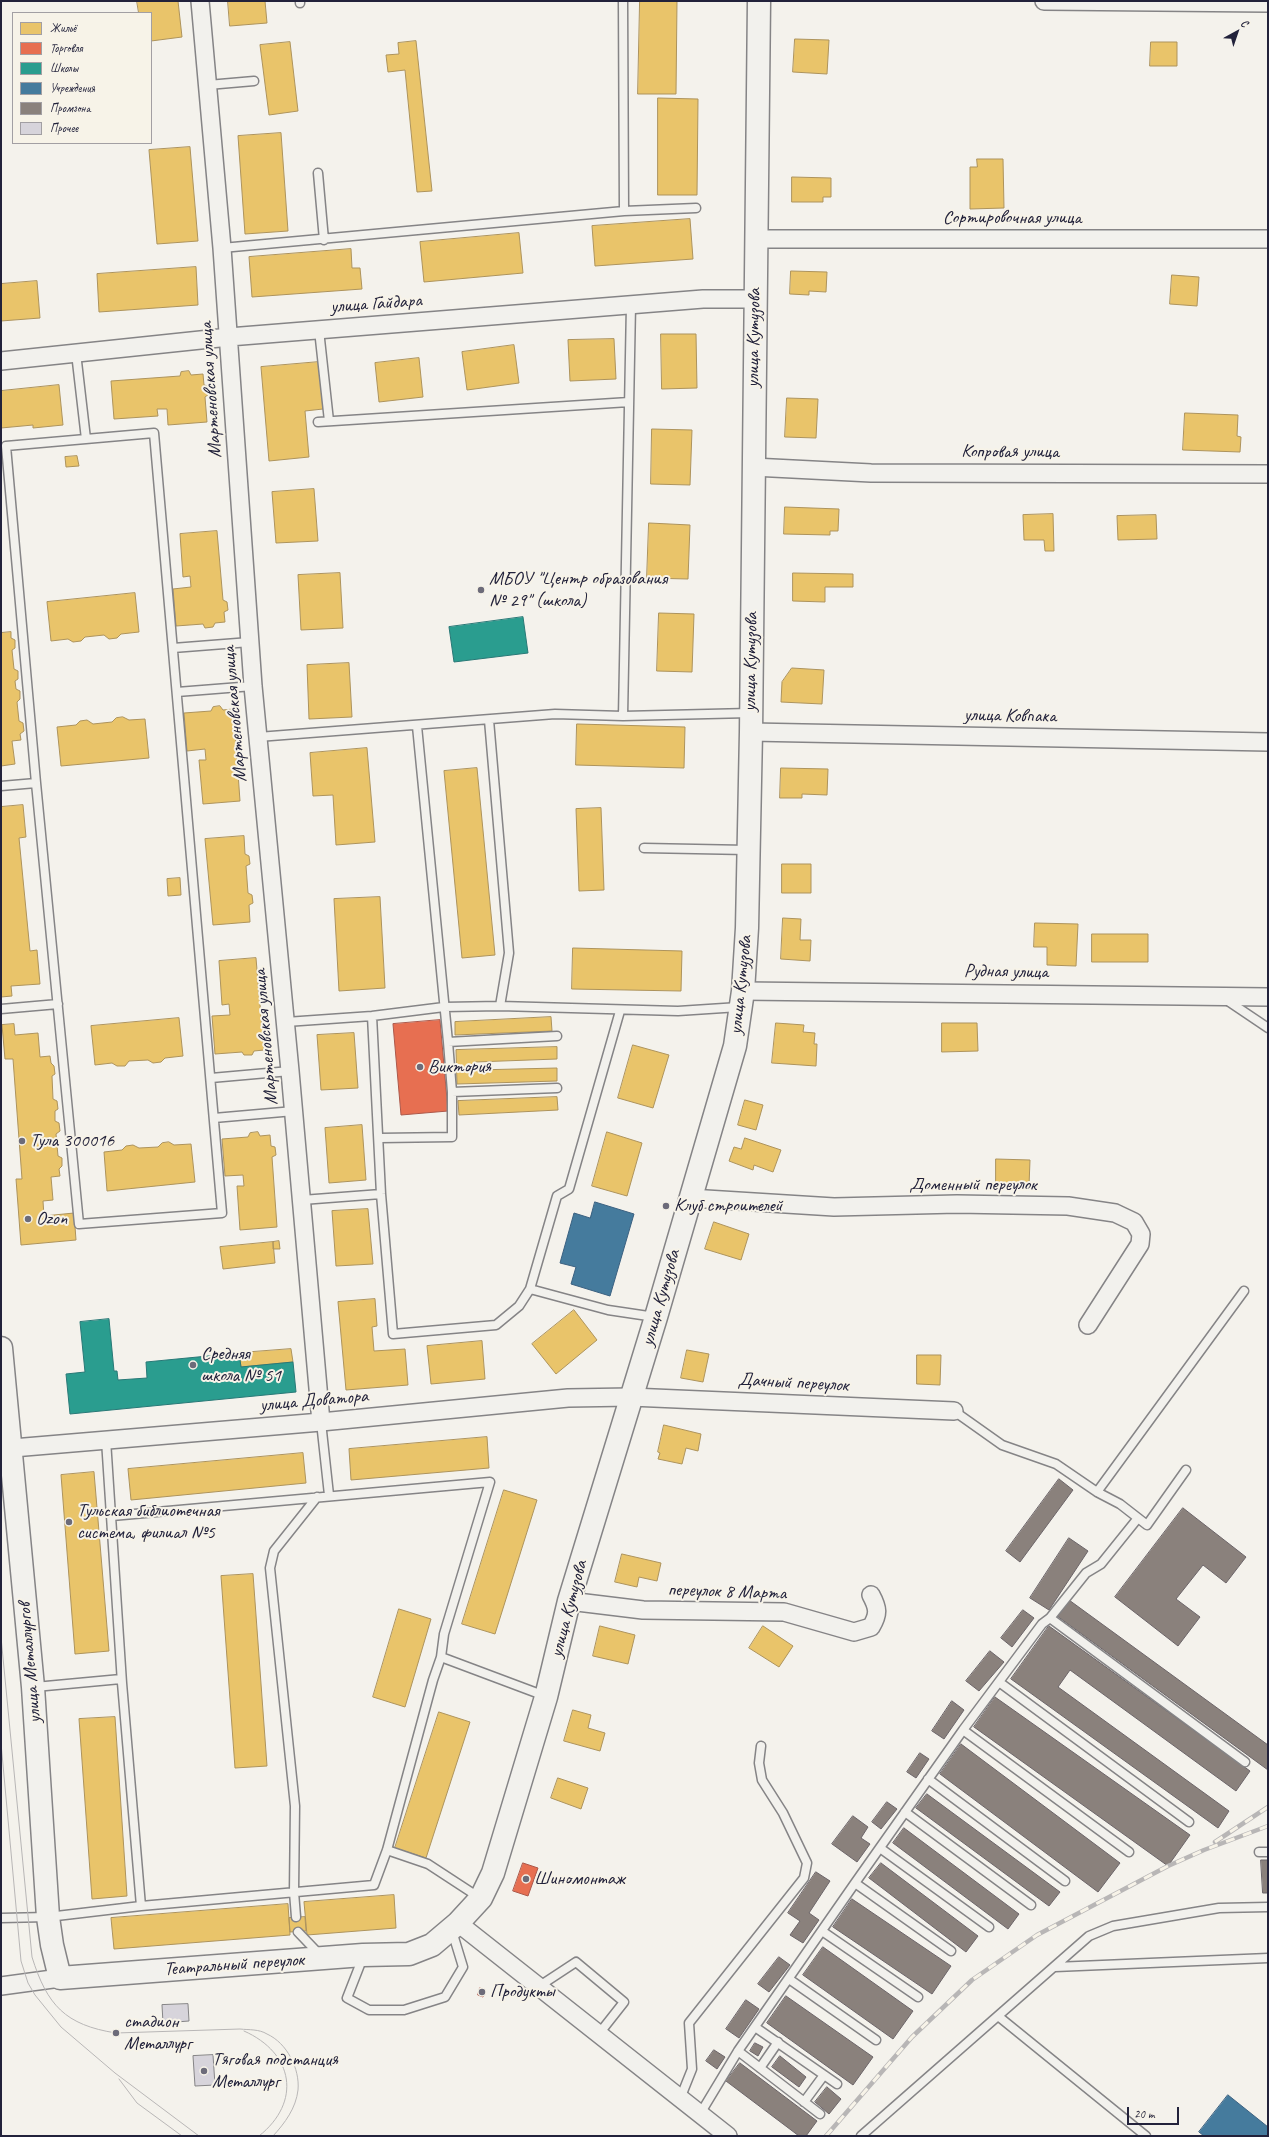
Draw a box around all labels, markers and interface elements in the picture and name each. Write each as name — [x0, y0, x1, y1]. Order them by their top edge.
legend — [12, 12, 152, 144]
north arrow — [1217, 12, 1257, 52]
text: С — [1238, 16, 1251, 30]
text: Жильё — [50, 20, 76, 36]
text: Торговля — [50, 40, 83, 56]
text: Школы — [50, 60, 78, 76]
text: Учреждения — [50, 80, 95, 96]
text: Промзона — [50, 100, 90, 116]
text: Прочее — [50, 120, 78, 136]
street label: Сортировочная улица — [943, 207, 1081, 229]
street label: улица Кутузова — [742, 288, 766, 388]
street label: улица Гайдара — [330, 289, 422, 319]
street label: Мартеновская улица — [195, 321, 227, 459]
street label: Копровая улица — [961, 441, 1059, 463]
place label: МБОУ "Центр образования № 29" (школа) — [489, 568, 667, 612]
marker: МБОУ "Центр образования № 29" (школа) — [476, 585, 486, 595]
street label: улица Кутузова — [739, 612, 763, 712]
street label: Мартеновская улица — [218, 645, 252, 783]
street label: улица Ковпака — [964, 704, 1056, 728]
street label: улица Кутузова — [724, 934, 758, 1036]
street label: Рудная улица — [964, 960, 1048, 984]
street label: Мартеновская улица — [249, 968, 283, 1106]
place label: Виктория — [428, 1056, 491, 1078]
marker: Виктория — [415, 1062, 425, 1072]
place label: Тула 300016 — [30, 1130, 114, 1152]
marker: Тула 300016 — [17, 1136, 27, 1146]
street label: Доменный переулок — [909, 1174, 1037, 1196]
place label: Клуб строителей — [674, 1195, 782, 1217]
marker: Клуб строителей — [661, 1201, 671, 1211]
place label: Ozon — [36, 1208, 67, 1230]
marker: Ozon — [23, 1214, 33, 1224]
street label: улица Кутузова — [636, 1247, 686, 1349]
place label: Средняя школа № 51 — [201, 1343, 281, 1387]
marker: Средняя школа № 51 — [188, 1360, 198, 1370]
street label: Дачный переулок — [737, 1369, 849, 1397]
street label: улица Доватора — [259, 1385, 369, 1417]
place label: Тульская библиотечная система, филиал №5 — [77, 1500, 220, 1544]
marker: Тульская библиотечная система, филиал №5 — [64, 1517, 74, 1527]
street label: улица Кутузова — [545, 1558, 593, 1660]
street label: переулок 8 Марта — [667, 1579, 787, 1605]
street label: улица Металлургов — [13, 1602, 47, 1724]
place label: Шиномонтаж — [534, 1868, 625, 1890]
marker: Шиномонтаж — [521, 1874, 531, 1884]
street label: Театральный переулок — [163, 1949, 305, 1981]
place label: Продукты — [490, 1981, 555, 2003]
marker: Продукты — [477, 1987, 487, 1997]
place label: cтадион Металлург — [124, 2011, 191, 2055]
marker: cтадион Металлург — [111, 2028, 121, 2038]
place label: Тяговая подстанция Металлург — [212, 2049, 338, 2093]
marker: Тяговая подстанция Металлург — [199, 2066, 209, 2076]
scale bar — [1129, 2099, 1181, 2125]
text: 20 m — [1134, 2106, 1154, 2122]

